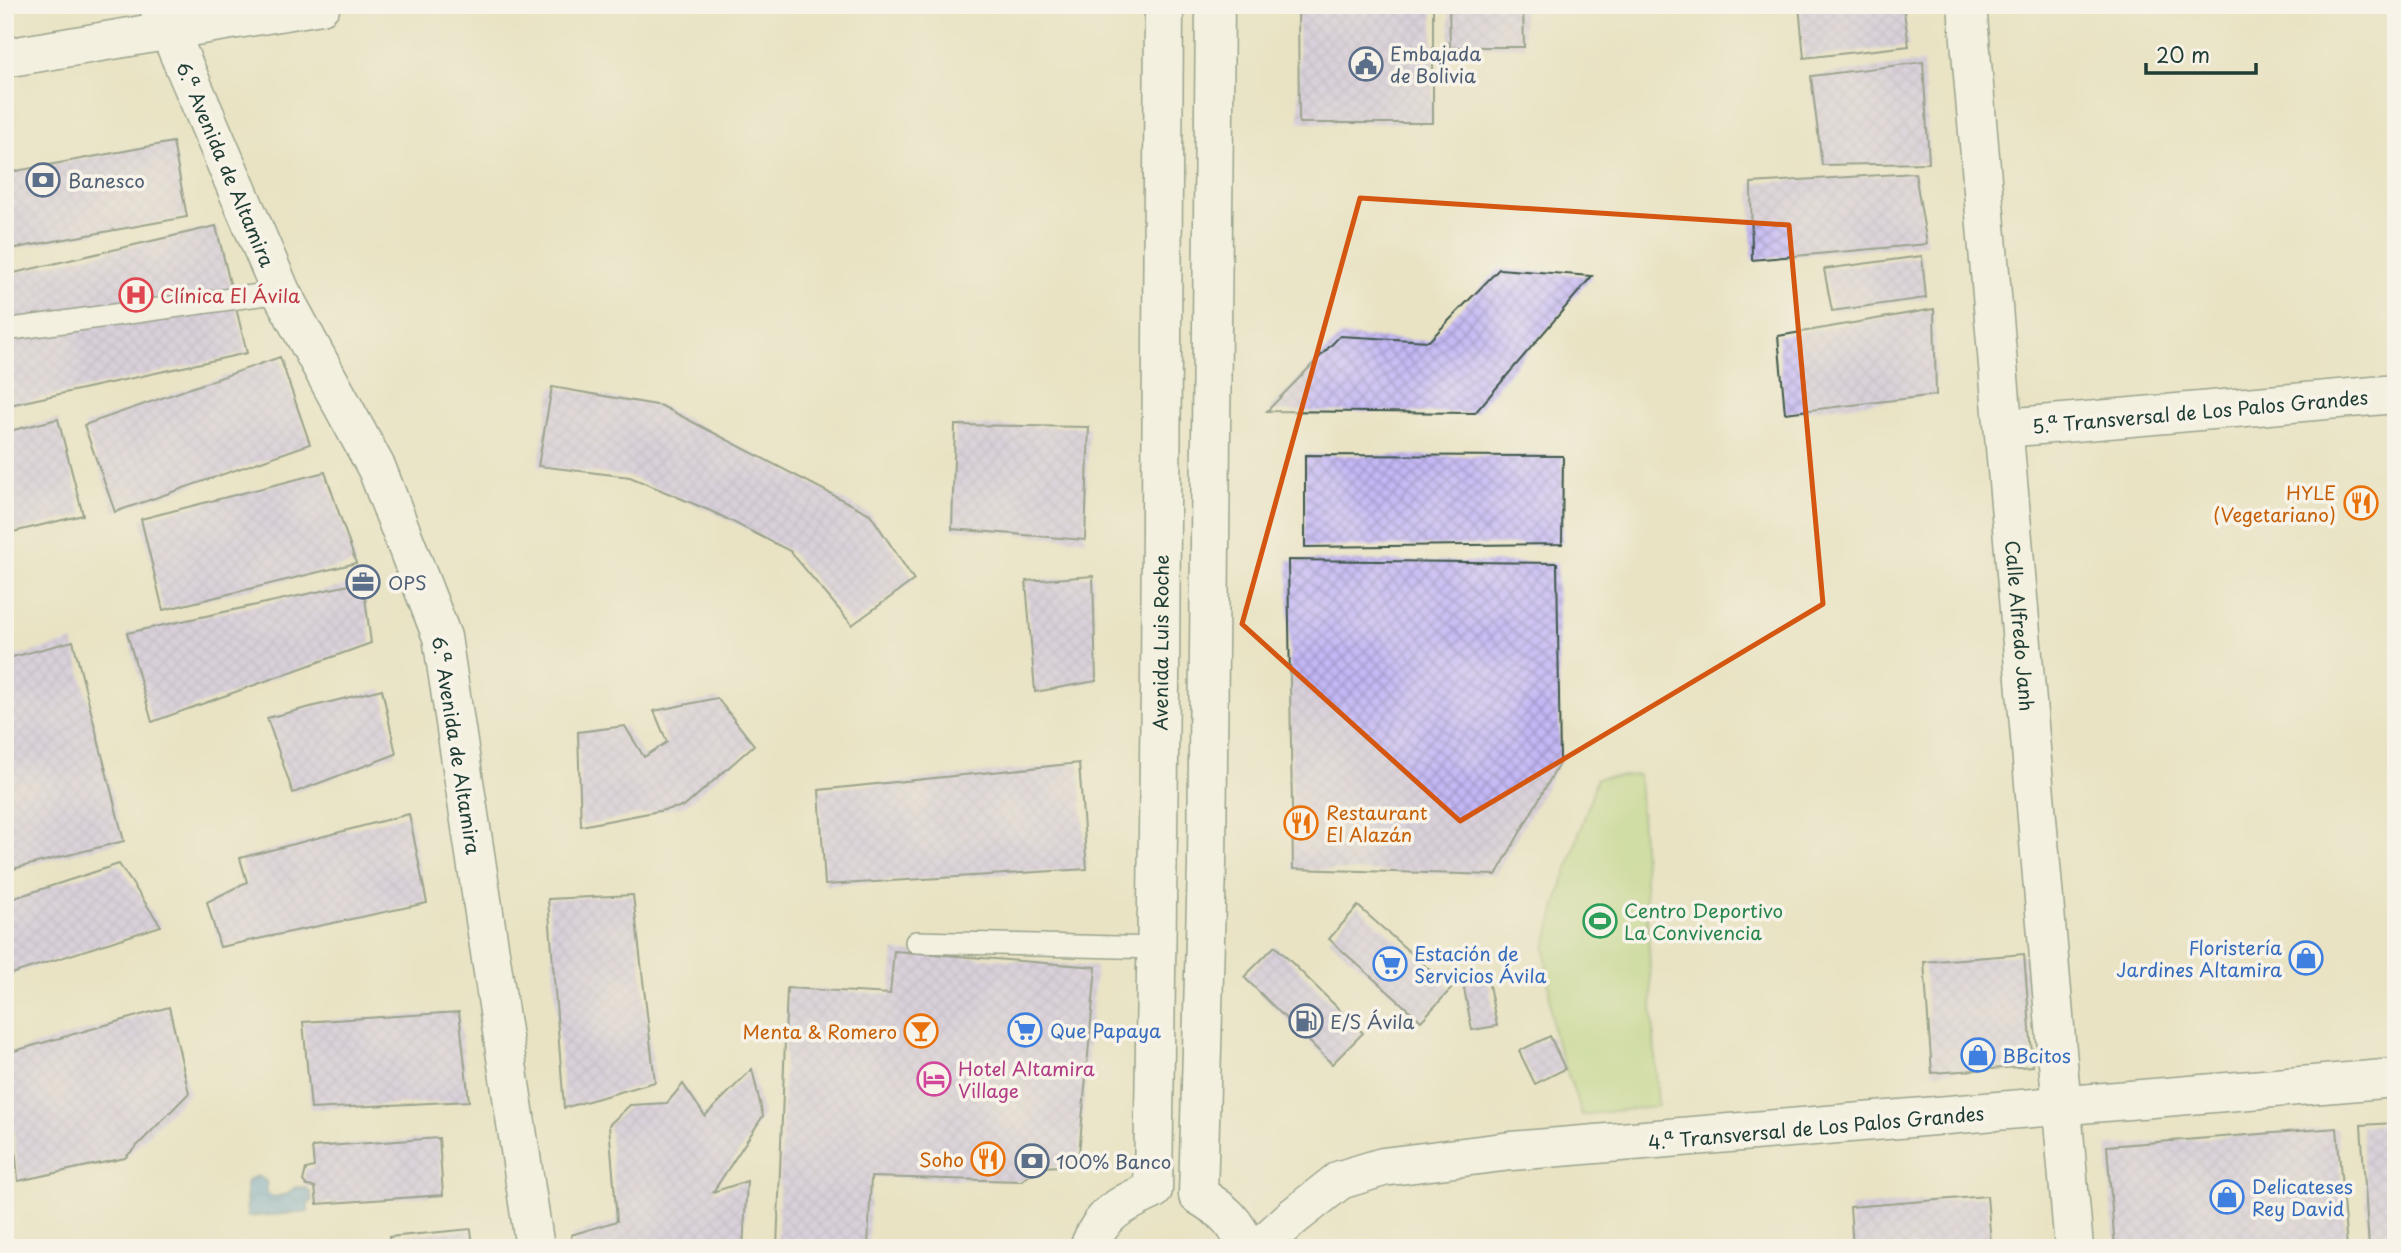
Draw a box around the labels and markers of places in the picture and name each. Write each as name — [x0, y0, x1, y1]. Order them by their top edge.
place label: Embajada de Bolivia — [1390, 39, 1481, 89]
public building icon: Embajada de Bolivia — [1347, 45, 1385, 83]
bank icon: Banesco — [24, 161, 62, 199]
place label: Banesco — [68, 166, 145, 194]
hospital icon: Clínica El Ávila — [117, 276, 155, 314]
place label: Clínica El Ávila — [160, 281, 300, 309]
place label: HYLE (Vegetariano) — [2213, 478, 2336, 528]
restaurant icon: HYLE (Vegetariano) — [2342, 484, 2380, 522]
office icon: OPS — [344, 563, 382, 601]
place label: OPS — [388, 568, 427, 596]
place label: Restaurant El Alazán — [1326, 798, 1428, 848]
restaurant icon: Restaurant El Alazán — [1282, 804, 1320, 842]
place label: Centro Deportivo La Convivencia — [1624, 896, 1783, 946]
sports icon: Centro Deportivo La Convivencia — [1581, 902, 1619, 940]
place label: Floristería Jardines Altamira — [2116, 933, 2282, 983]
place label: Estación de Servicios Ávila — [1414, 939, 1546, 989]
shop icon: Floristería Jardines Altamira — [2287, 939, 2325, 977]
supermarket icon: Estación de Servicios Ávila — [1371, 945, 1409, 983]
fuel station icon: E/S Ávila — [1287, 1002, 1325, 1040]
place label: E/S Ávila — [1330, 1007, 1415, 1035]
supermarket icon: Que Papaya — [1006, 1011, 1044, 1049]
bar icon: Menta & Romero — [902, 1012, 940, 1050]
place label: Que Papaya — [1050, 1016, 1161, 1044]
place label: Menta & Romero — [742, 1017, 897, 1045]
shop icon: BBcitos — [1959, 1036, 1997, 1074]
place label: BBcitos — [2002, 1041, 2071, 1069]
place label: Hotel Altamira Village — [958, 1054, 1095, 1104]
hotel icon: Hotel Altamira Village — [915, 1060, 953, 1098]
restaurant icon: Soho — [969, 1140, 1007, 1178]
bank icon: 100% Banco — [1013, 1142, 1051, 1180]
place label: Soho — [919, 1145, 964, 1173]
place label: 100% Banco — [1056, 1147, 1171, 1175]
place label: Delicateses Rey David — [2252, 1172, 2353, 1222]
shop icon: Delicateses Rey David — [2208, 1178, 2246, 1216]

